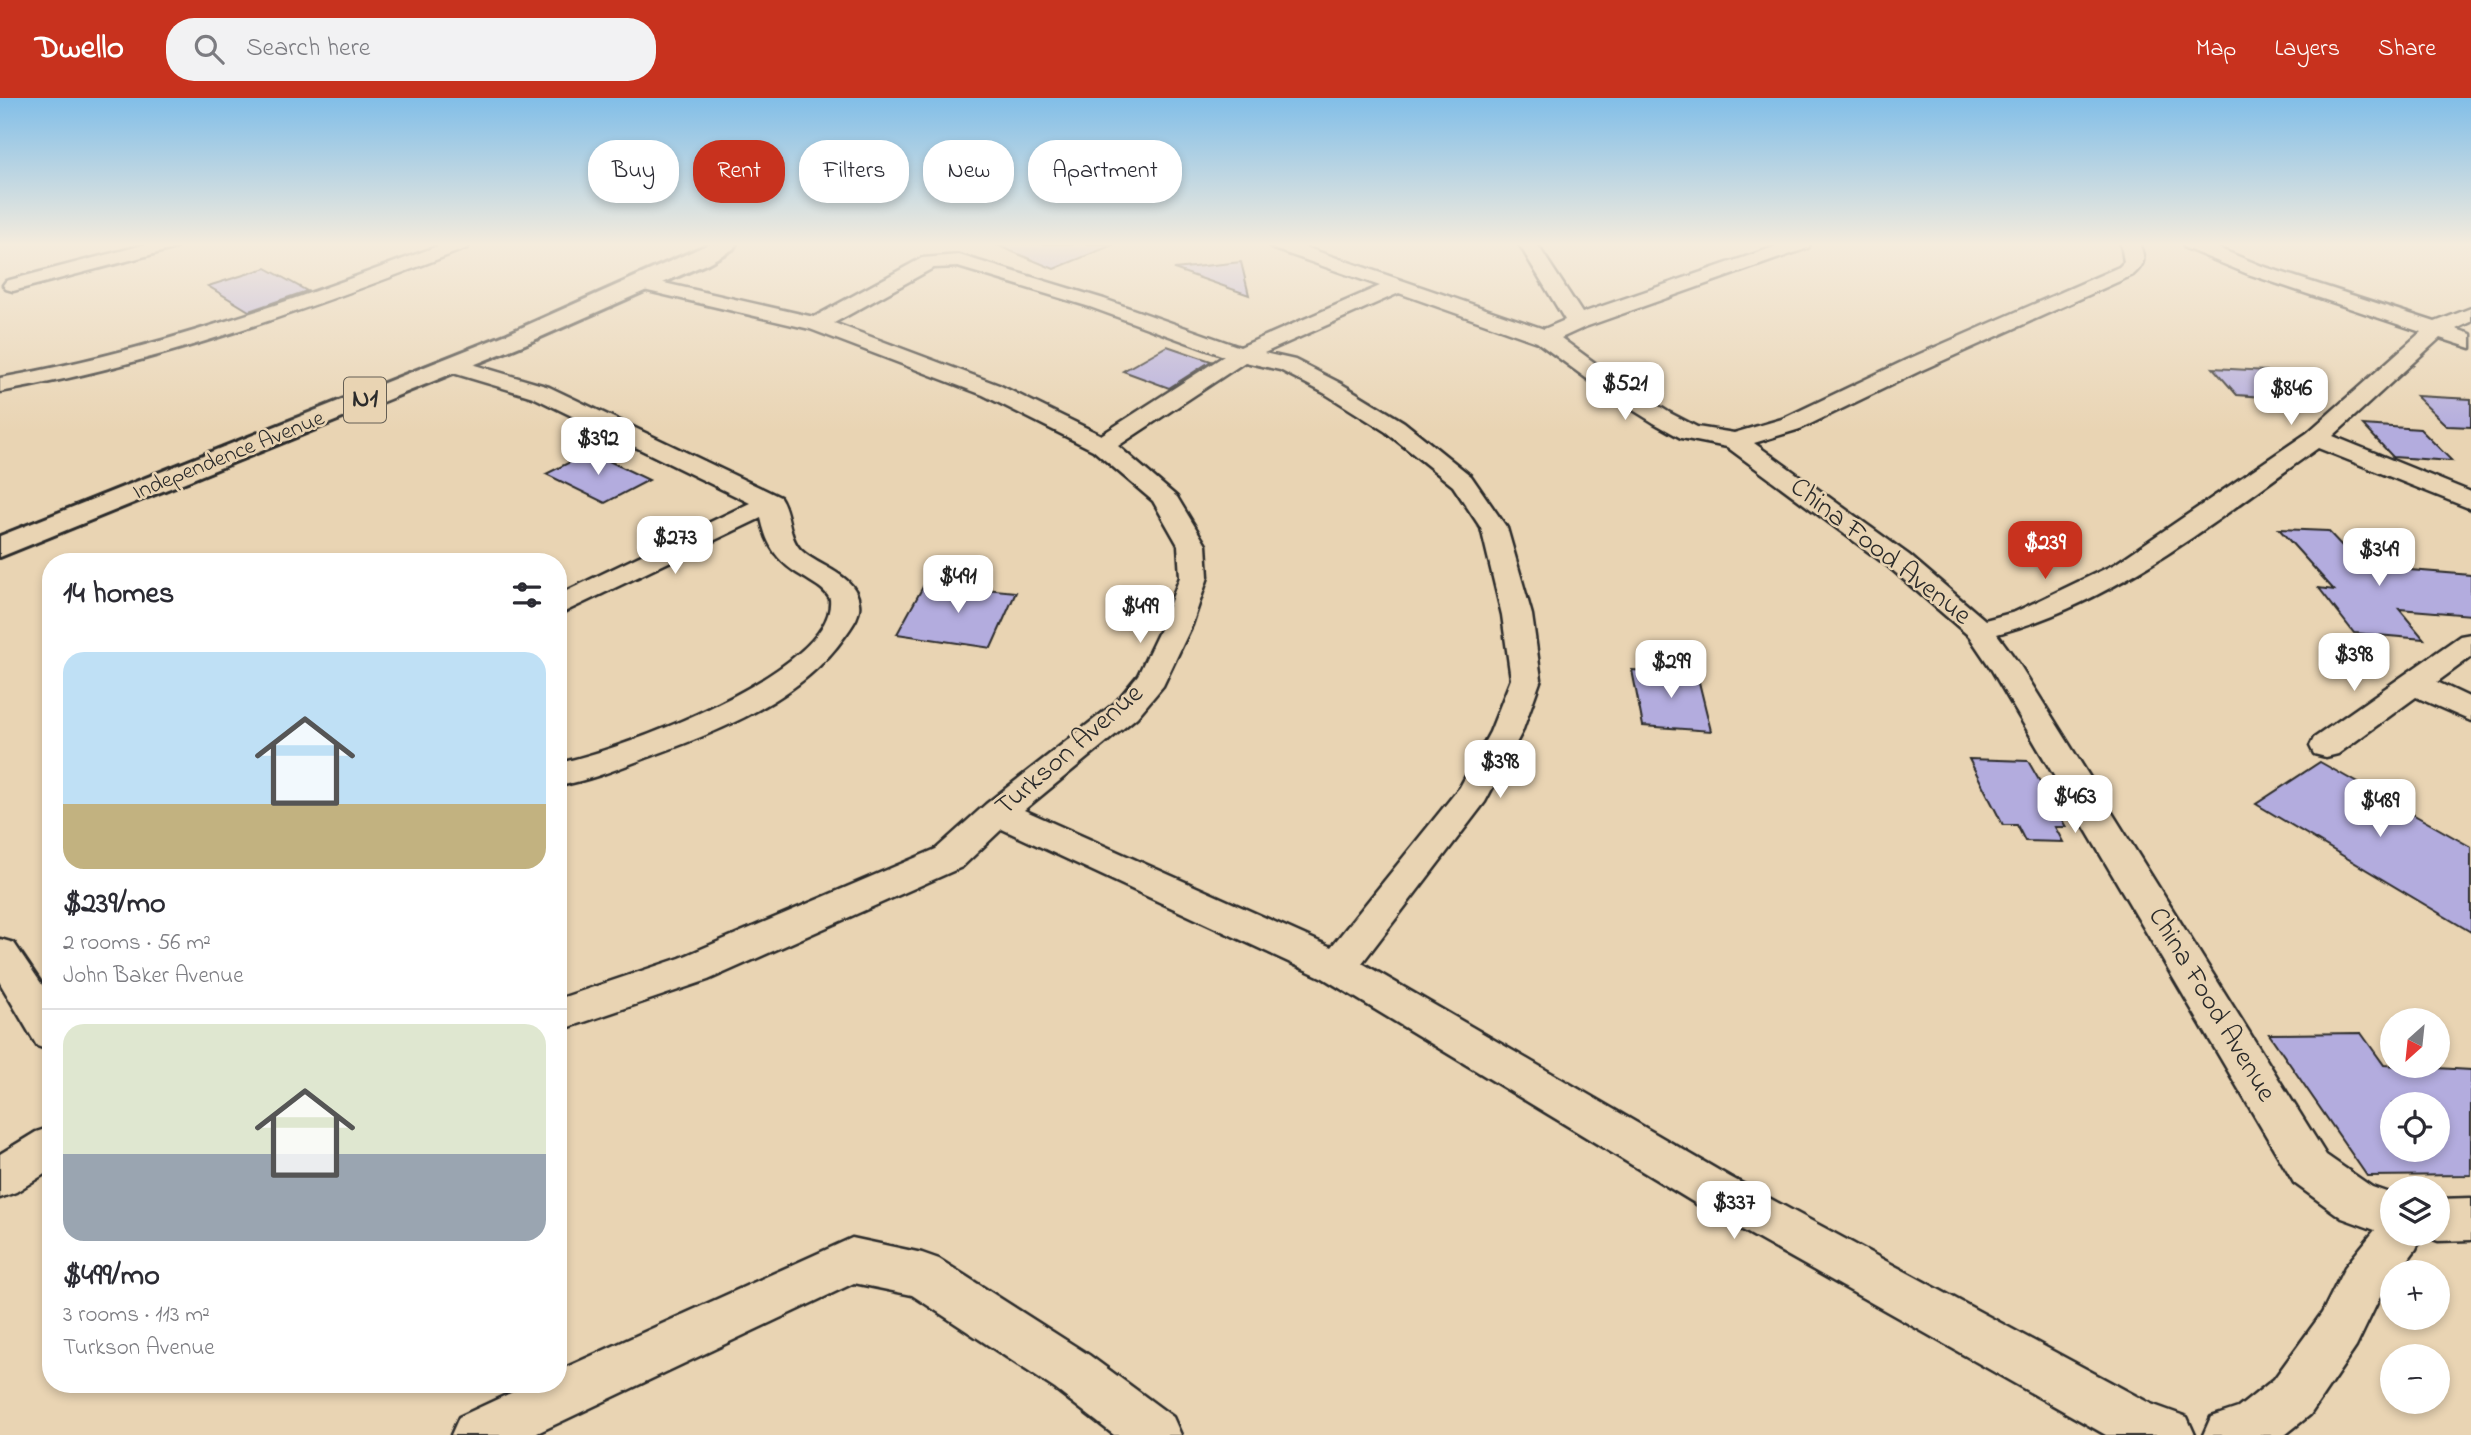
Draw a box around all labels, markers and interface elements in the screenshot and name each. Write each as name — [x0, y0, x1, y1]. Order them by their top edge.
search box — [166, 18, 656, 81]
text: Dwello — [35, 25, 124, 73]
icon: search — [190, 30, 228, 68]
text: Search here — [246, 30, 370, 68]
text: Map — [2196, 32, 2236, 67]
text: Layers — [2274, 32, 2340, 67]
text: Share — [2378, 32, 2436, 67]
chip: Buy — [588, 140, 679, 203]
chip: Rent — [693, 140, 785, 203]
chip: Filters — [799, 140, 909, 203]
chip: New — [923, 140, 1014, 203]
chip: Apartment — [1028, 140, 1182, 203]
pin: $521 — [1584, 362, 1666, 422]
text: $521 — [1602, 368, 1648, 401]
pin: $846 — [2250, 368, 2332, 427]
text: $846 — [2270, 373, 2312, 406]
road number: N1 — [344, 378, 386, 422]
street label: Independence Avenue — [128, 402, 330, 509]
pin: $392 — [557, 418, 639, 477]
text: $392 — [577, 423, 619, 456]
street label: China Food Avenue — [1780, 468, 1980, 636]
pin: $273 — [634, 517, 716, 576]
text: $273 — [653, 522, 697, 555]
pin: $239 — [2004, 522, 2086, 581]
text: $239 — [2024, 527, 2066, 560]
pin: $349 — [2338, 528, 2420, 588]
text: $349 — [2359, 534, 2399, 567]
pin: $491 — [917, 556, 999, 615]
text: $491 — [939, 561, 977, 594]
text: 14 homes — [63, 573, 174, 617]
icon: filters — [508, 576, 546, 614]
pin: $499 — [1099, 586, 1181, 645]
text: $499 — [1121, 591, 1159, 624]
pin: $398 — [2313, 634, 2395, 693]
text: $398 — [2335, 639, 2373, 672]
pin: $299 — [1630, 640, 1712, 700]
text: $299 — [1651, 646, 1691, 679]
street label: Turkson Avenue — [987, 675, 1153, 827]
icon: home — [242, 698, 368, 824]
pin: $398 — [1459, 740, 1541, 800]
text: $398 — [1481, 746, 1519, 779]
pin: $463 — [2034, 776, 2116, 835]
pin: $489 — [2339, 780, 2421, 839]
text: $463 — [2053, 781, 2097, 814]
text: $489 — [2361, 785, 2399, 818]
text: $239/mo — [63, 883, 166, 927]
street label: China Food Avenue — [2137, 900, 2286, 1111]
text: 2 rooms · 56 m² — [63, 927, 211, 960]
text: John Baker Avenue — [63, 960, 243, 993]
north arrow — [2380, 1008, 2450, 1078]
map controls — [2380, 1008, 2450, 1414]
icon: home — [242, 1070, 368, 1196]
button: locate — [2380, 1092, 2450, 1162]
button: layers — [2380, 1176, 2450, 1246]
pin: $337 — [1693, 1182, 1775, 1241]
text: $337 — [1713, 1187, 1755, 1220]
text: $499/mo — [63, 1255, 160, 1299]
button: + — [2380, 1260, 2450, 1330]
text: 3 rooms · 113 m² — [63, 1299, 210, 1332]
text: Turkson Avenue — [63, 1332, 215, 1365]
button: − — [2380, 1344, 2450, 1414]

